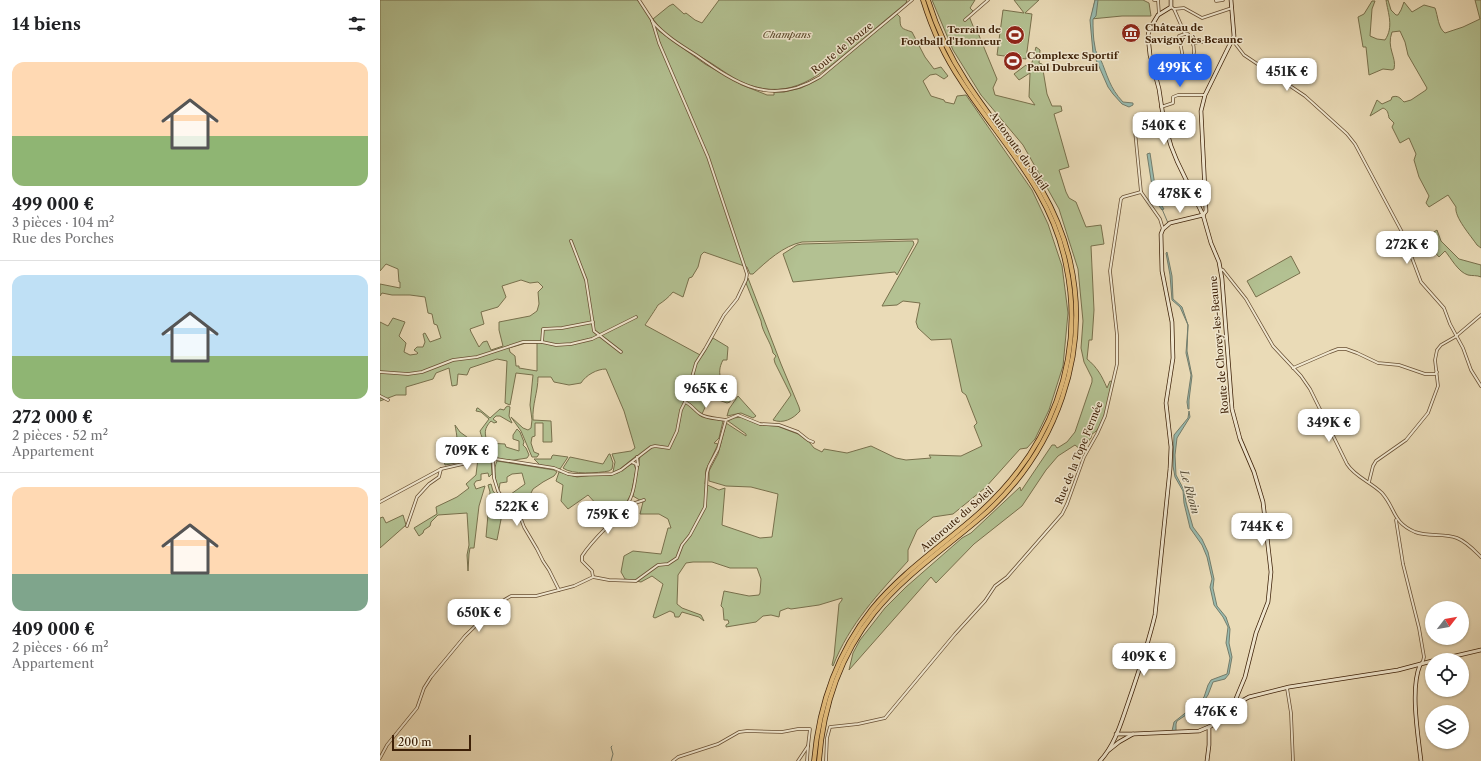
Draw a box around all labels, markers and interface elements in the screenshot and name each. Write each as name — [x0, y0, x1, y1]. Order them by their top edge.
icon: filters — [346, 13, 368, 35]
text: 14 biens — [12, 14, 81, 34]
street label: Route de Bouze — [808, 19, 876, 77]
place label: Château de Savigny lès Beaune — [1145, 21, 1243, 46]
museum icon: Château de Savigny lès Beaune — [1120, 22, 1142, 44]
place label: Terrain de Football d'Honneur — [901, 23, 1001, 48]
sports icon: Terrain de Football d'Honneur — [1004, 24, 1026, 46]
park label: Champans — [763, 28, 812, 41]
place label: Complexe Sportif Paul Dubreuil — [1027, 49, 1120, 74]
sports icon: Complexe Sportif Paul Dubreuil — [1002, 50, 1024, 72]
pin: 499K € — [1147, 54, 1213, 88]
pin: 451K € — [1254, 58, 1320, 92]
text: 499K € — [1158, 59, 1202, 75]
text: 451K € — [1266, 63, 1308, 79]
icon: home — [154, 88, 226, 160]
street label: Autoroute du Soleil — [986, 108, 1051, 193]
pin: 540K € — [1131, 112, 1197, 146]
text: 540K € — [1142, 117, 1186, 133]
pin: 478K € — [1147, 180, 1213, 214]
text: 478K € — [1158, 185, 1202, 201]
text: 499 000 € — [12, 194, 94, 214]
text: 3 pièces · 104 m² — [12, 214, 114, 230]
text: Rue des Porches — [12, 230, 114, 246]
pin: 272K € — [1374, 231, 1440, 265]
text: 272K € — [1385, 236, 1429, 252]
street label: Route de Chorey-les-Beaune — [1206, 275, 1232, 415]
icon: home — [154, 301, 226, 373]
pin: 965K € — [673, 375, 739, 409]
text: 965K € — [684, 380, 728, 396]
street label: Rue de la Tope Fermée — [1052, 399, 1106, 506]
text: 272 000 € — [12, 407, 93, 427]
pin: 349K € — [1296, 409, 1362, 443]
text: 349K € — [1307, 414, 1351, 430]
text: 2 pièces · 52 m² — [12, 427, 108, 443]
pin: 709K € — [434, 437, 500, 471]
text: 709K € — [445, 442, 489, 458]
text: Appartement — [12, 443, 94, 459]
water label: Le Rhoin — [1177, 467, 1203, 516]
street label: Autoroute du Soleil — [917, 484, 996, 555]
pin: 522K € — [484, 493, 550, 527]
text: 522K € — [495, 498, 539, 514]
pin: 759K € — [575, 501, 641, 535]
text: 759K € — [586, 506, 630, 522]
icon: home — [154, 513, 226, 585]
pin: 744K € — [1229, 513, 1295, 547]
text: 744K € — [1240, 518, 1284, 534]
pin: 650K € — [446, 599, 512, 633]
north arrow — [1425, 601, 1469, 645]
map controls — [1425, 601, 1469, 749]
text: 650K € — [457, 604, 501, 620]
text: 409 000 € — [12, 619, 95, 639]
text: 2 pièces · 66 m² — [12, 639, 109, 655]
pin: 409K € — [1111, 643, 1177, 677]
text: 409K € — [1121, 648, 1167, 664]
button: locate — [1425, 653, 1469, 697]
text: Appartement — [12, 655, 94, 671]
pin: 476K € — [1183, 698, 1249, 732]
text: 476K € — [1194, 703, 1238, 719]
button: layers — [1425, 705, 1469, 749]
scale bar — [392, 733, 471, 752]
text: 200 m — [398, 735, 431, 749]

